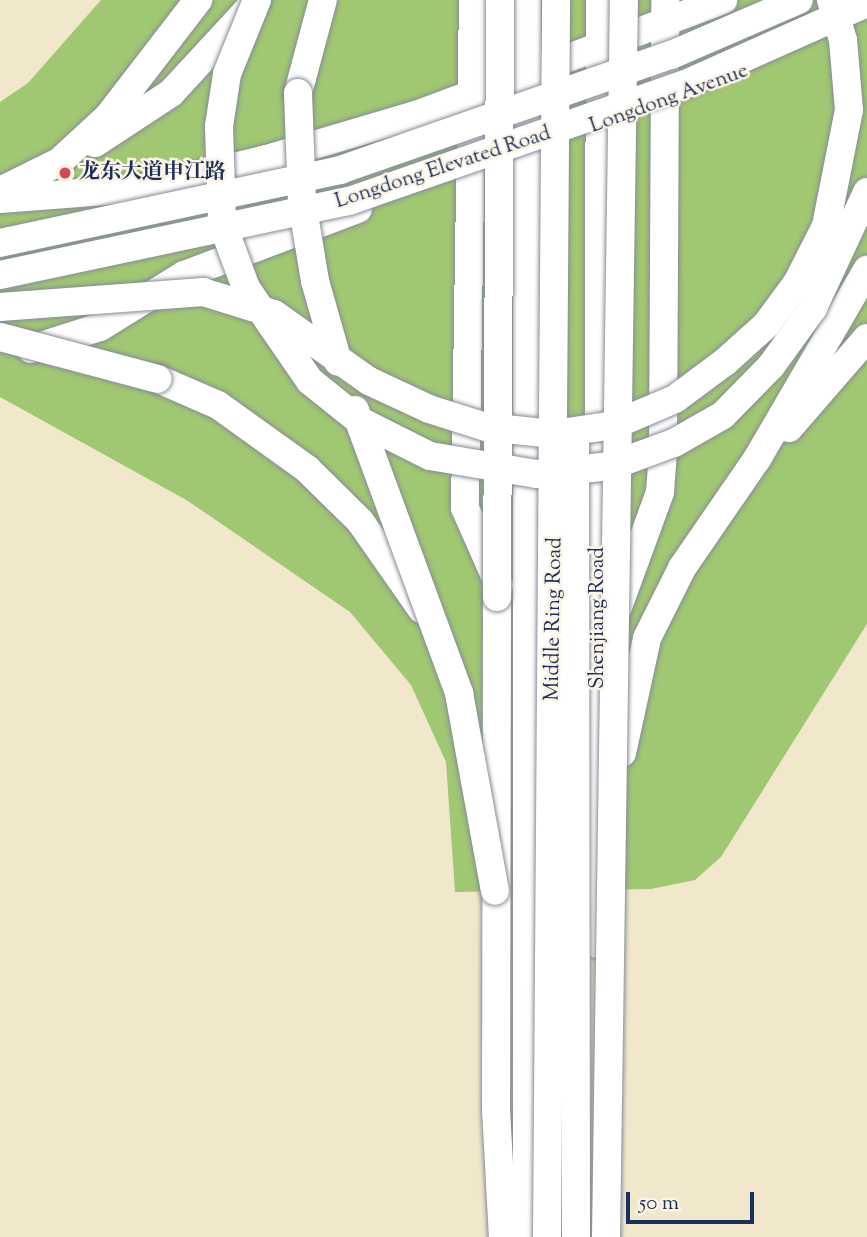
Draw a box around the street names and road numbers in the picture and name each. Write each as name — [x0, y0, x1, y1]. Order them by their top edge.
street label: Longdong Avenue — [586, 59, 752, 139]
street label: Longdong Elevated Road — [332, 121, 554, 215]
street label: Middle Ring Road — [540, 537, 568, 701]
street label: Shenjiang Road — [585, 547, 611, 689]

